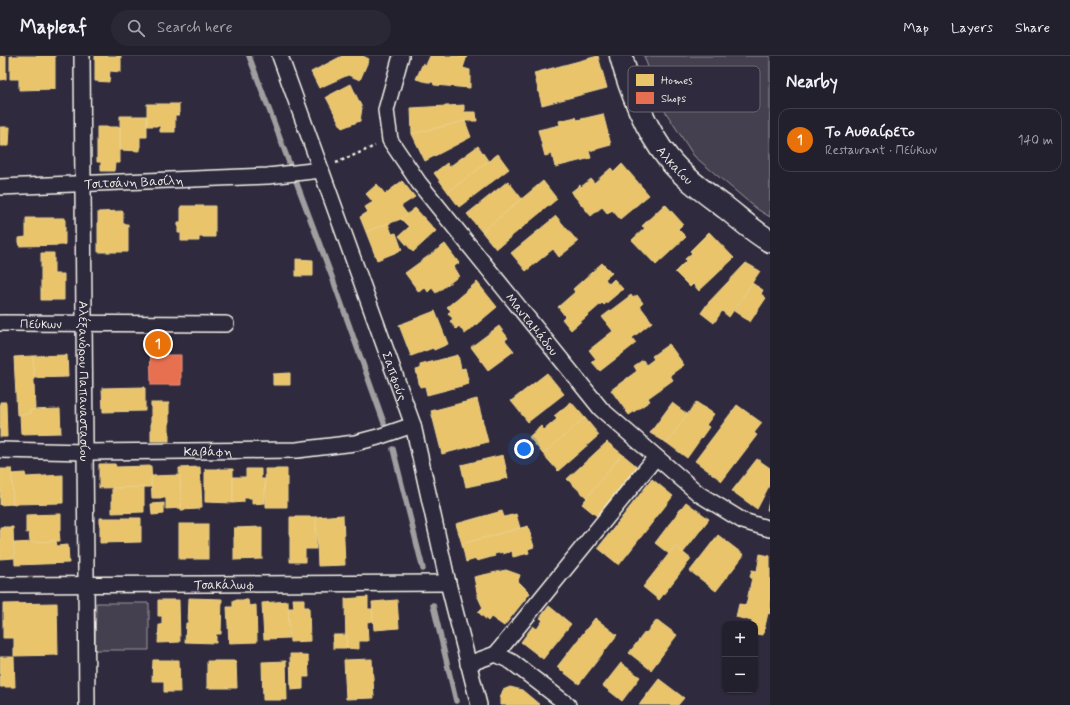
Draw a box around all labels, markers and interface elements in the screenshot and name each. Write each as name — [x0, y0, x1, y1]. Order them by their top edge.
search box — [111, 10, 391, 46]
text: Mapleaf — [20, 15, 87, 40]
icon: search — [125, 17, 147, 39]
text: Search here — [157, 18, 233, 38]
text: Map — [903, 19, 929, 37]
text: Layers — [951, 19, 993, 37]
text: Share — [1015, 19, 1050, 37]
legend — [628, 66, 760, 112]
text: Nearby — [786, 71, 838, 93]
text: Homes — [661, 74, 693, 88]
text: Shops — [661, 92, 686, 106]
text: Το Αυθαίρετο — [825, 122, 915, 142]
text: 1 — [797, 132, 803, 149]
text: 140 m — [1018, 132, 1053, 149]
text: Restaurant · Πεύκων — [825, 142, 937, 159]
street label: Αλκαίου — [652, 143, 696, 189]
street label: Τσιτσάνη Βασίλη — [84, 172, 184, 194]
street label: Μανταμάδου — [501, 290, 562, 360]
street label: Αλέξανδρου Παπαναστασίου — [74, 301, 92, 462]
street label: Πεύκων — [20, 316, 62, 333]
pin: 1 — [145, 329, 171, 359]
street label: Σαπφούς — [377, 350, 411, 403]
your location — [514, 439, 534, 459]
street label: Καβάφη — [184, 444, 232, 461]
street label: Τσακάλωφ — [194, 577, 254, 594]
map controls — [722, 621, 758, 693]
button: + — [722, 621, 758, 657]
button: − — [722, 657, 758, 693]

